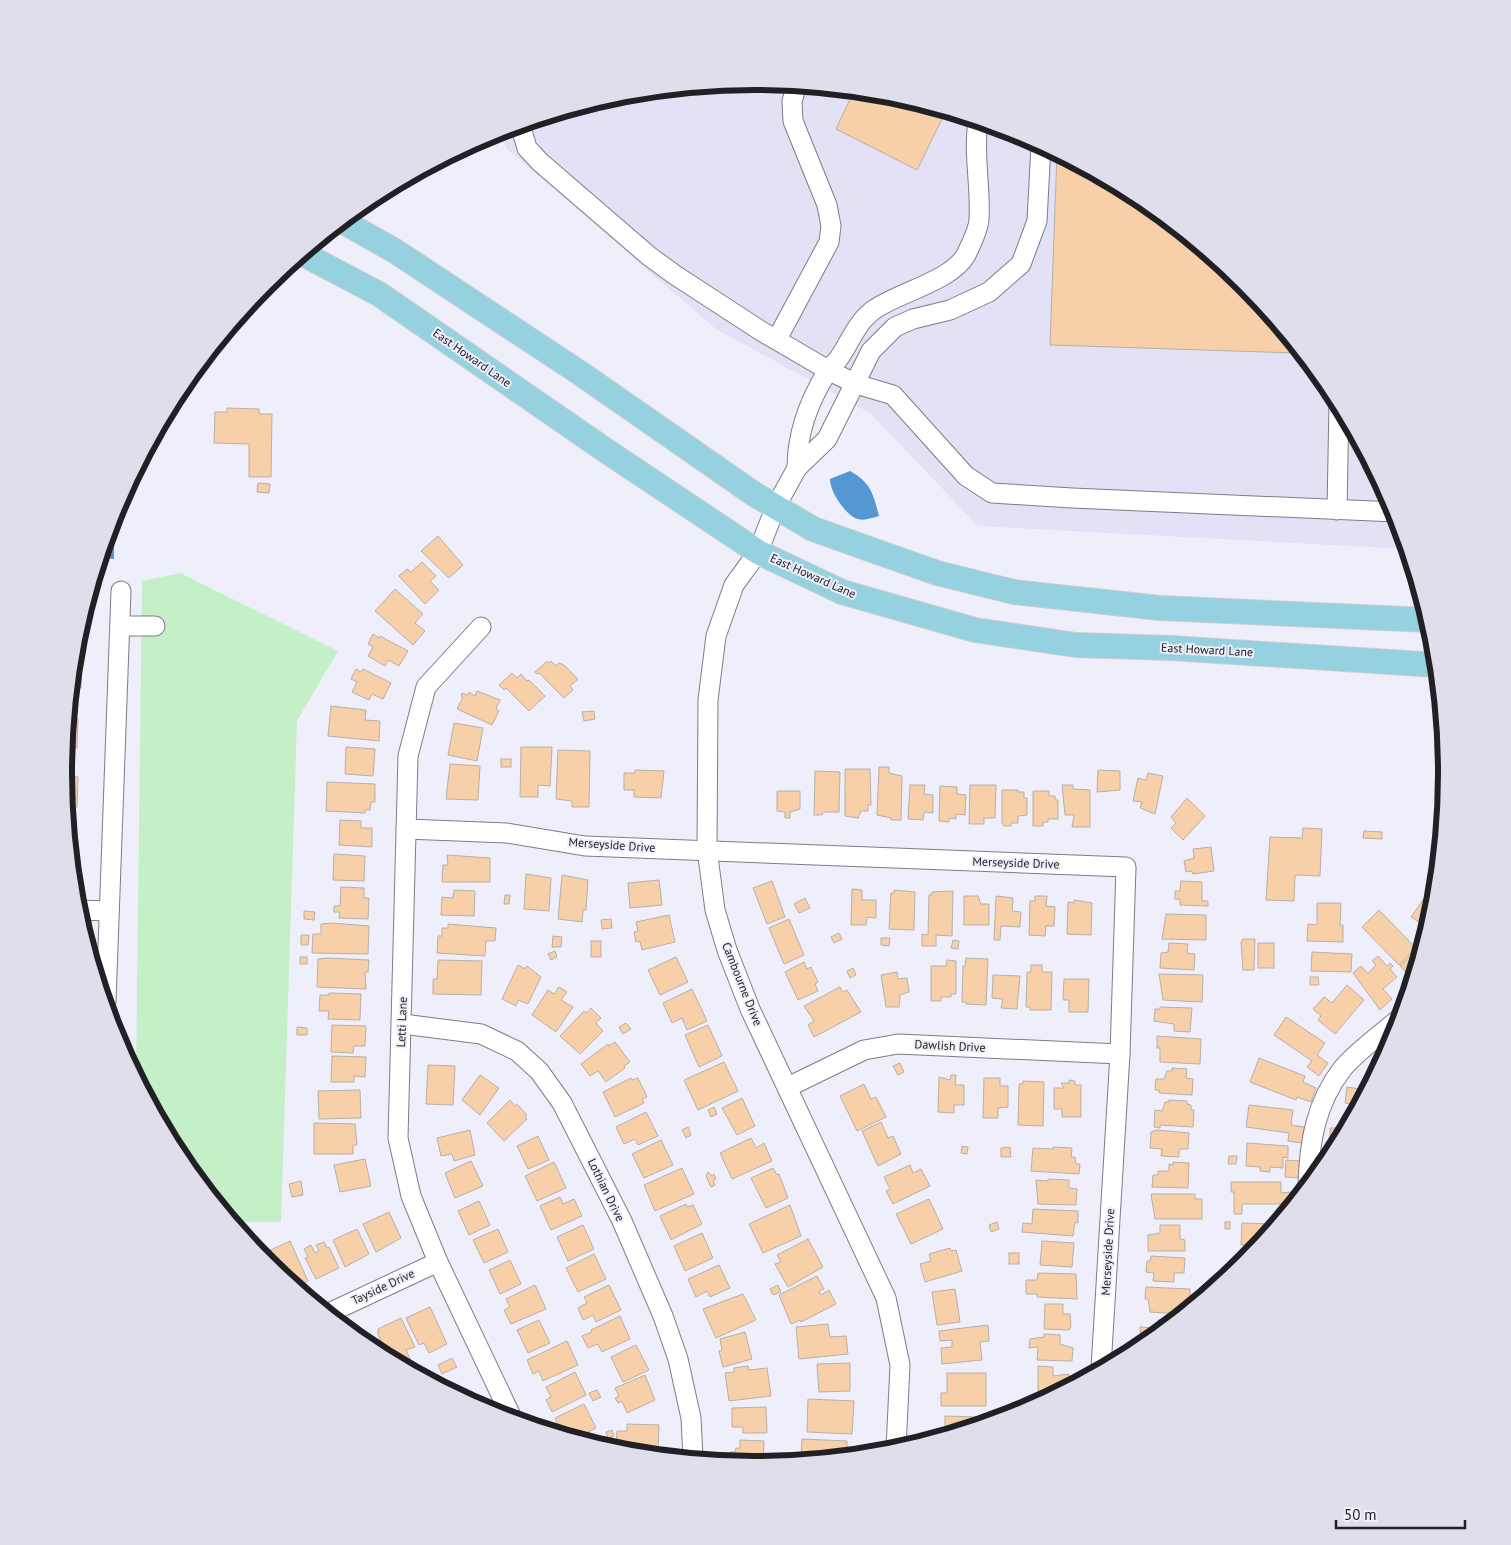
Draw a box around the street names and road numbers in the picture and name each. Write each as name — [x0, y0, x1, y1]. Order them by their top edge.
street label: East Howard Lane — [430, 325, 514, 390]
street label: East Howard Lane — [768, 550, 858, 601]
street label: East Howard Lane — [1161, 640, 1253, 659]
street label: Merseyside Drive — [568, 834, 656, 855]
street label: Merseyside Drive — [972, 853, 1060, 872]
street label: Cambourne Drive — [719, 940, 766, 1028]
street label: Letti Lane — [393, 996, 410, 1048]
street label: Dawlish Drive — [914, 1036, 986, 1055]
street label: Lothian Drive — [585, 1156, 628, 1224]
street label: Merseyside Drive — [1098, 1208, 1117, 1296]
street label: Tayside Drive — [349, 1265, 417, 1308]

